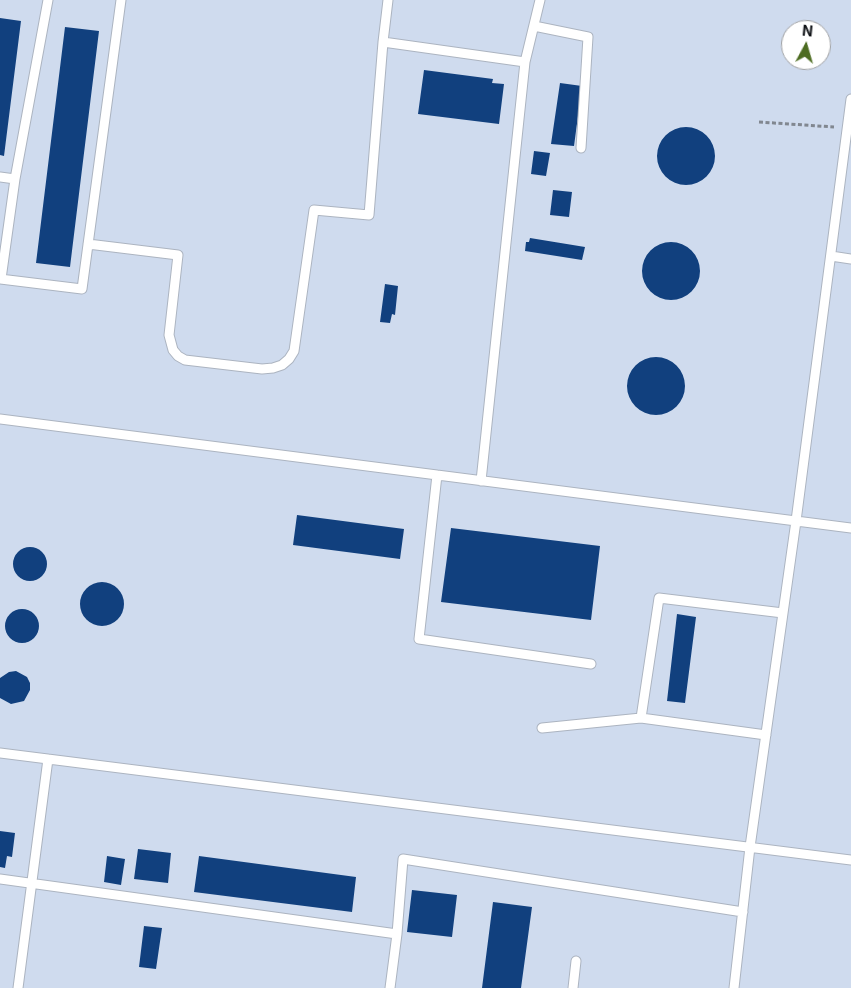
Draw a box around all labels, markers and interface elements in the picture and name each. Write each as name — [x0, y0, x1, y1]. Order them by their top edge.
north arrow — [781, 20, 831, 70]
text: N — [801, 22, 814, 40]

